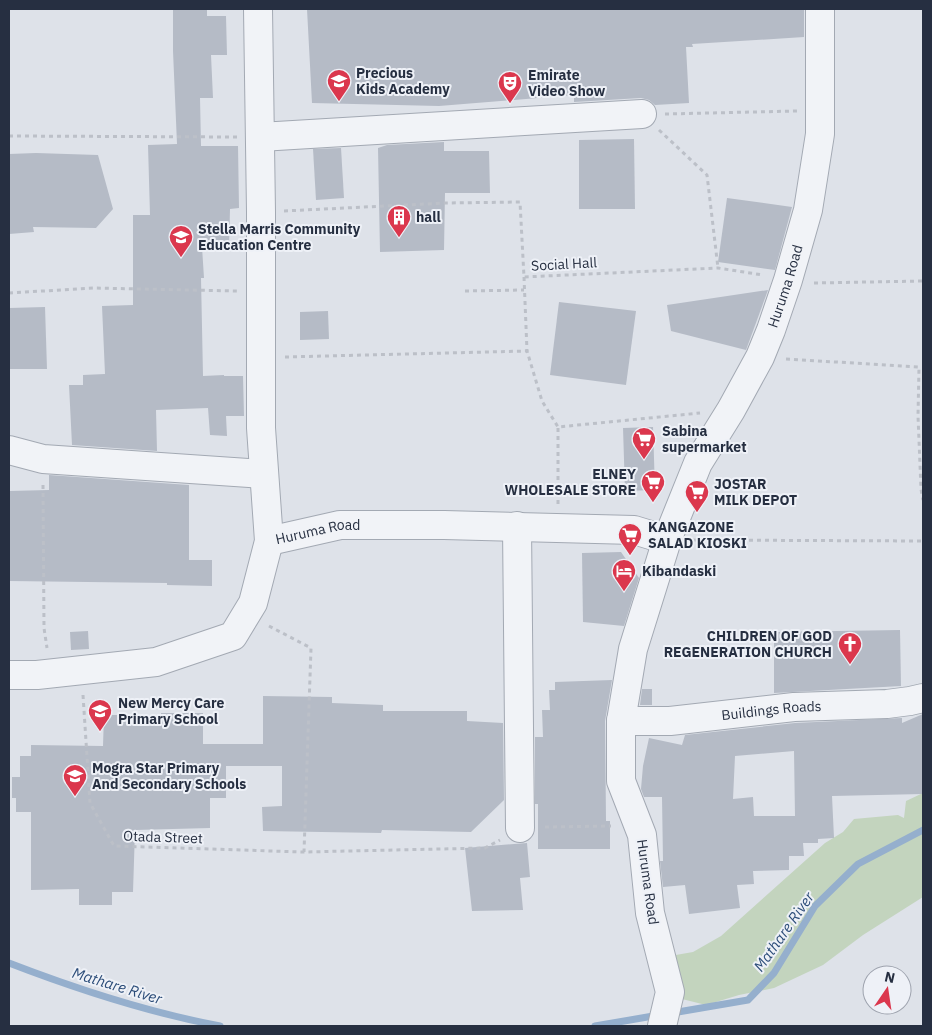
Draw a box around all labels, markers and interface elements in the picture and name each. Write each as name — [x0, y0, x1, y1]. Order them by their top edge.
place label: Precious Kids Academy — [356, 64, 450, 98]
place label: Emirate Video Show — [528, 66, 606, 100]
school or university icon: Precious Kids Academy — [326, 68, 352, 102]
theatre icon: Emirate Video Show — [497, 70, 523, 104]
building icon: hall — [386, 204, 412, 238]
place label: hall — [416, 208, 441, 226]
place label: Stella Marris Community Education Centre — [198, 220, 361, 254]
school or university icon: Stella Marris Community Education Centre — [168, 224, 194, 258]
street label: Huruma Road — [763, 243, 807, 330]
street label: Social Hall — [531, 253, 598, 275]
place label: Sabina supermarket — [662, 422, 747, 456]
supermarket icon: Sabina supermarket — [631, 426, 657, 460]
place label: ELNEY WHOLESALE STORE — [505, 465, 636, 499]
supermarket icon: ELNEY WHOLESALE STORE — [640, 469, 666, 503]
place label: JOSTAR MILK DEPOT — [714, 475, 797, 509]
supermarket icon: JOSTAR MILK DEPOT — [684, 479, 710, 513]
street label: Huruma Road — [274, 516, 360, 548]
place label: KANGAZONE SALAD KIOSKI — [648, 518, 747, 552]
supermarket icon: KANGAZONE SALAD KIOSKI — [617, 522, 643, 556]
hotel icon: Kibandaski — [611, 558, 637, 592]
place label: Kibandaski — [642, 562, 716, 580]
place label: CHILDREN OF GOD REGENERATION CHURCH — [664, 627, 832, 661]
church icon: CHILDREN OF GOD REGENERATION CHURCH — [837, 631, 863, 665]
place label: New Mercy Care Primary School — [118, 694, 225, 728]
street label: Buildings Roads — [720, 697, 822, 724]
school or university icon: New Mercy Care Primary School — [87, 698, 113, 732]
place label: Mogra Star Primary And Secondary Schools — [92, 759, 246, 793]
school or university icon: Mogra Star Primary And Secondary Schools — [62, 763, 88, 797]
street label: Otada Street — [123, 827, 203, 847]
street label: Huruma Road — [633, 838, 663, 926]
water label: Mathare River — [749, 888, 818, 975]
water label: Mathare River — [70, 963, 165, 1008]
north arrow — [862, 965, 912, 1015]
text: N — [883, 967, 897, 987]

